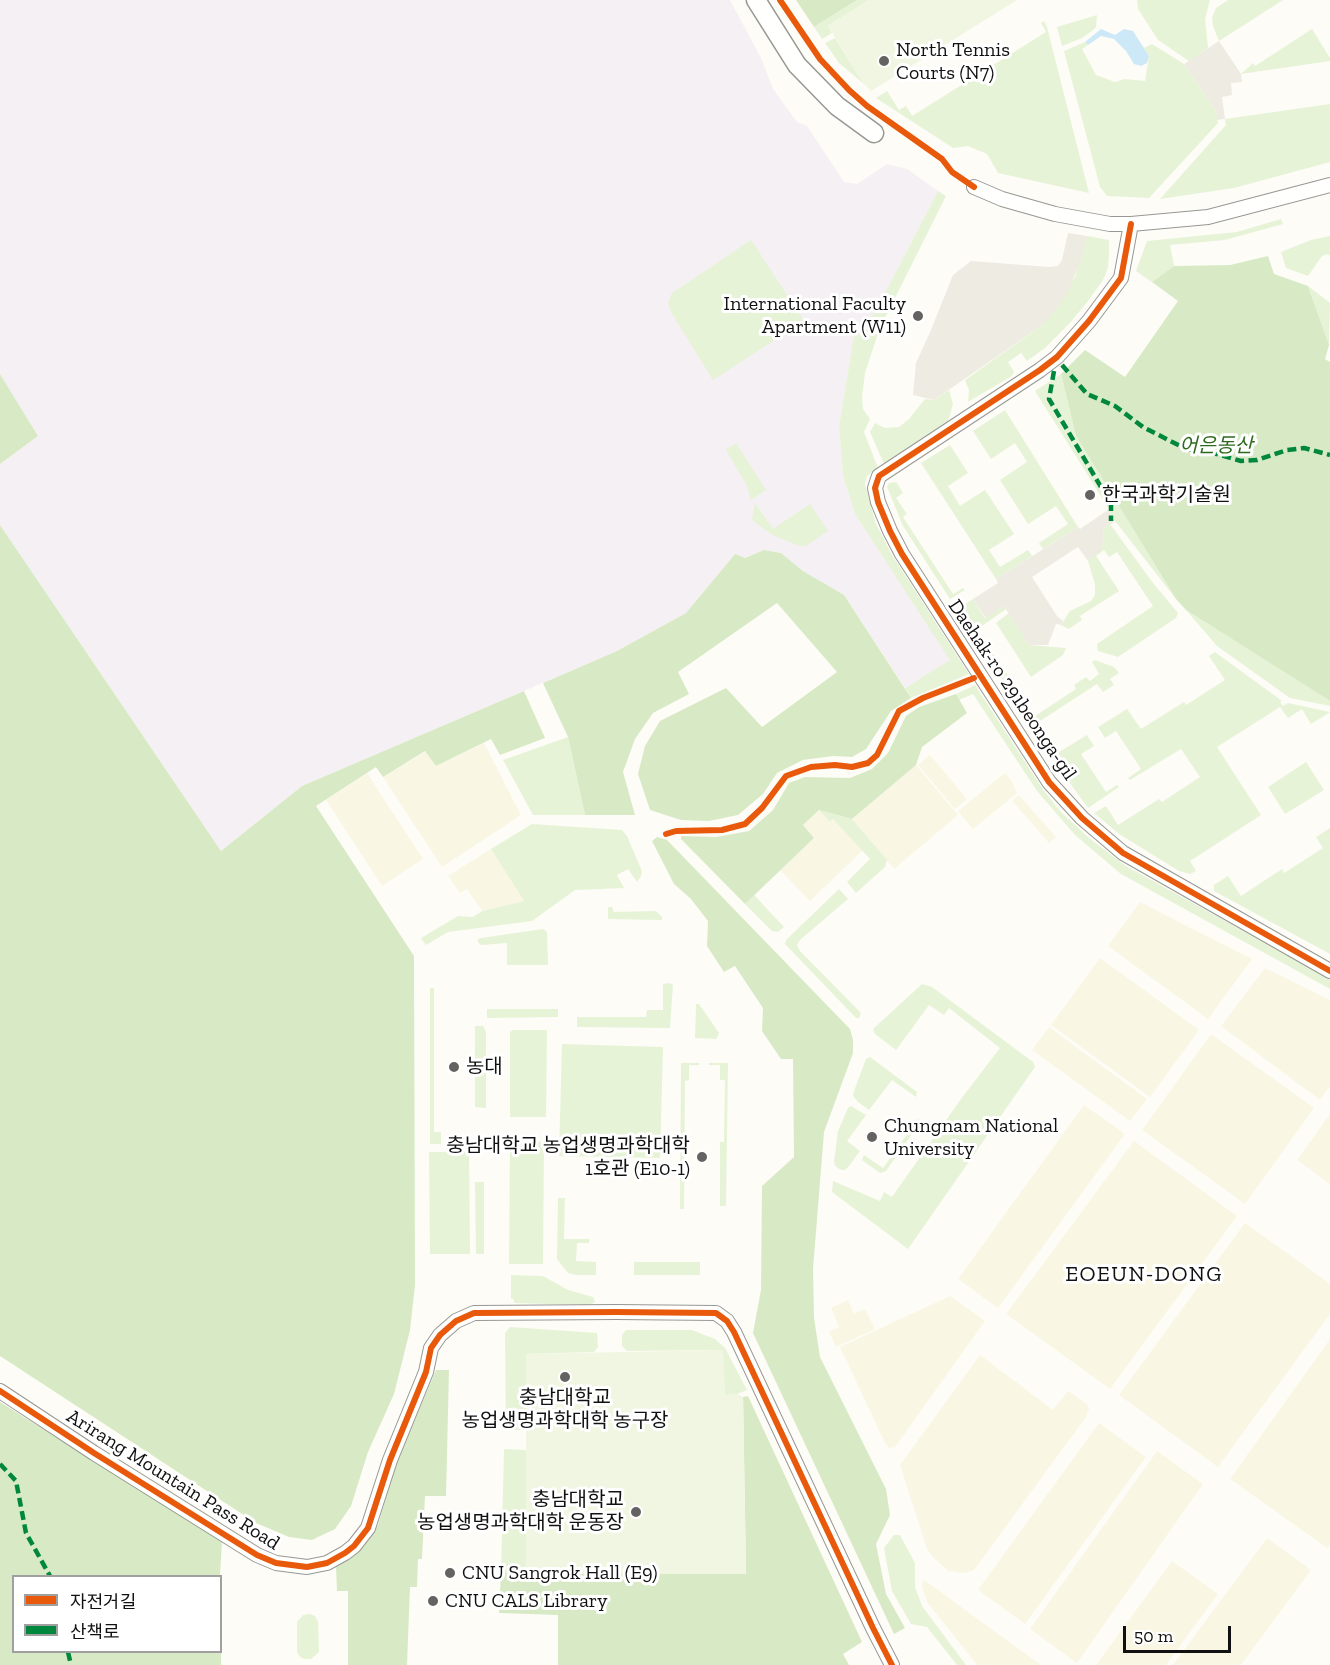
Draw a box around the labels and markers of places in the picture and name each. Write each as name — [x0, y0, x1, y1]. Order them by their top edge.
place label: North Tennis Courts (N7) — [896, 38, 1010, 85]
marker: North Tennis Courts (N7) — [877, 54, 891, 68]
place label: International Faculty Apartment (W11) — [724, 292, 906, 339]
marker: International Faculty Apartment (W11) — [911, 309, 925, 323]
place label: 한국과학기술원 — [1102, 483, 1231, 507]
marker: 한국과학기술원 — [1083, 488, 1097, 502]
place label: 농대 — [466, 1055, 503, 1079]
marker: 농대 — [447, 1060, 461, 1074]
place label: Chungnam National University — [884, 1114, 1058, 1161]
marker: Chungnam National University — [865, 1130, 879, 1144]
place label: 충남대학교 농업생명과학대학 1호관 (E10-1) — [446, 1134, 690, 1181]
marker: 충남대학교 농업생명과학대학 1호관 (E10-1) — [695, 1150, 709, 1164]
marker: 충남대학교 농업생명과학대학 농구장 — [558, 1370, 572, 1384]
place label: 충남대학교 농업생명과학대학 농구장 — [462, 1386, 668, 1433]
place label: 충남대학교 농업생명과학대학 운동장 — [417, 1488, 624, 1535]
marker: 충남대학교 농업생명과학대학 운동장 — [629, 1505, 643, 1519]
place label: CNU Sangrok Hall (E9) — [462, 1561, 657, 1585]
marker: CNU Sangrok Hall (E9) — [443, 1566, 457, 1580]
place label: CNU CALS Library — [445, 1589, 607, 1613]
marker: CNU CALS Library — [426, 1594, 440, 1608]

